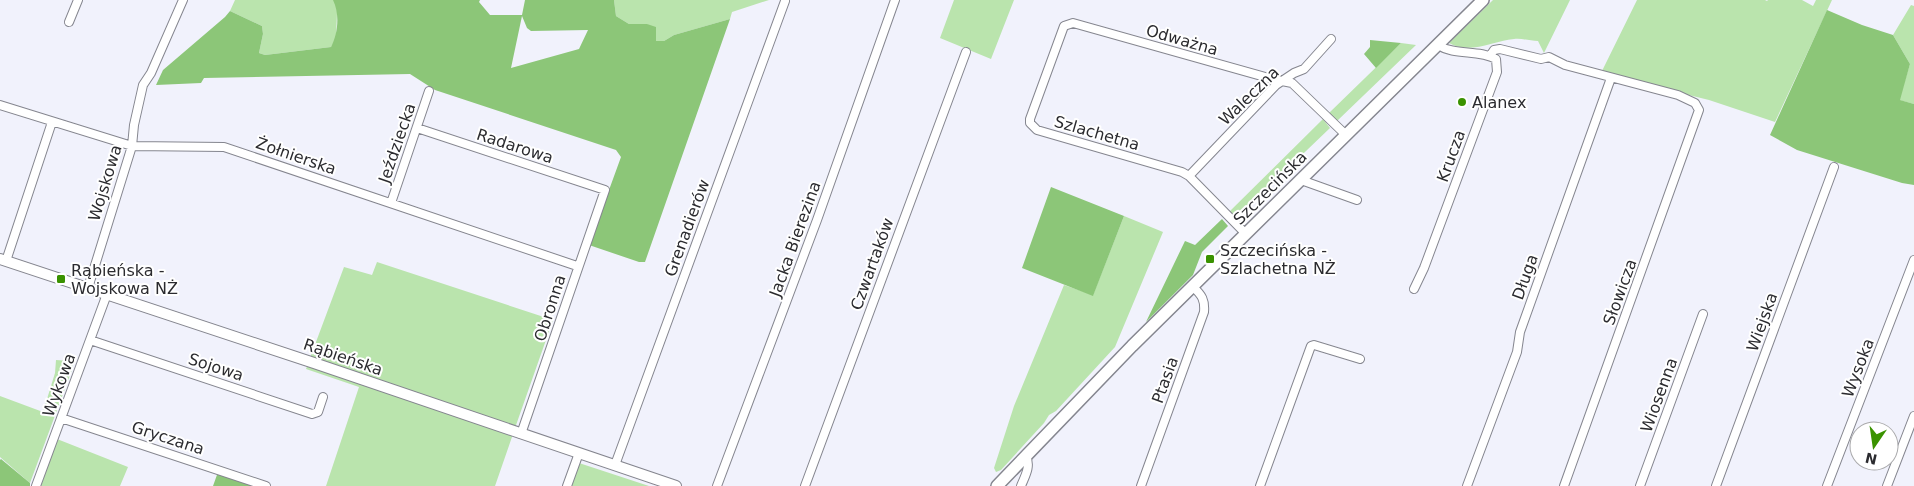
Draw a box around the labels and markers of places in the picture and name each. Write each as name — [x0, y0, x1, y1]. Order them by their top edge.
place label: Alanex — [1472, 93, 1526, 112]
marker: Alanex — [1456, 96, 1468, 108]
place label: Szczecińska - Szlachetna NŻ — [1220, 241, 1336, 278]
marker: Szczecińska - Szlachetna NŻ — [1204, 253, 1216, 265]
place label: Rąbieńska - Wojskowa NŻ — [71, 261, 178, 298]
marker: Rąbieńska - Wojskowa NŻ — [55, 273, 67, 285]

